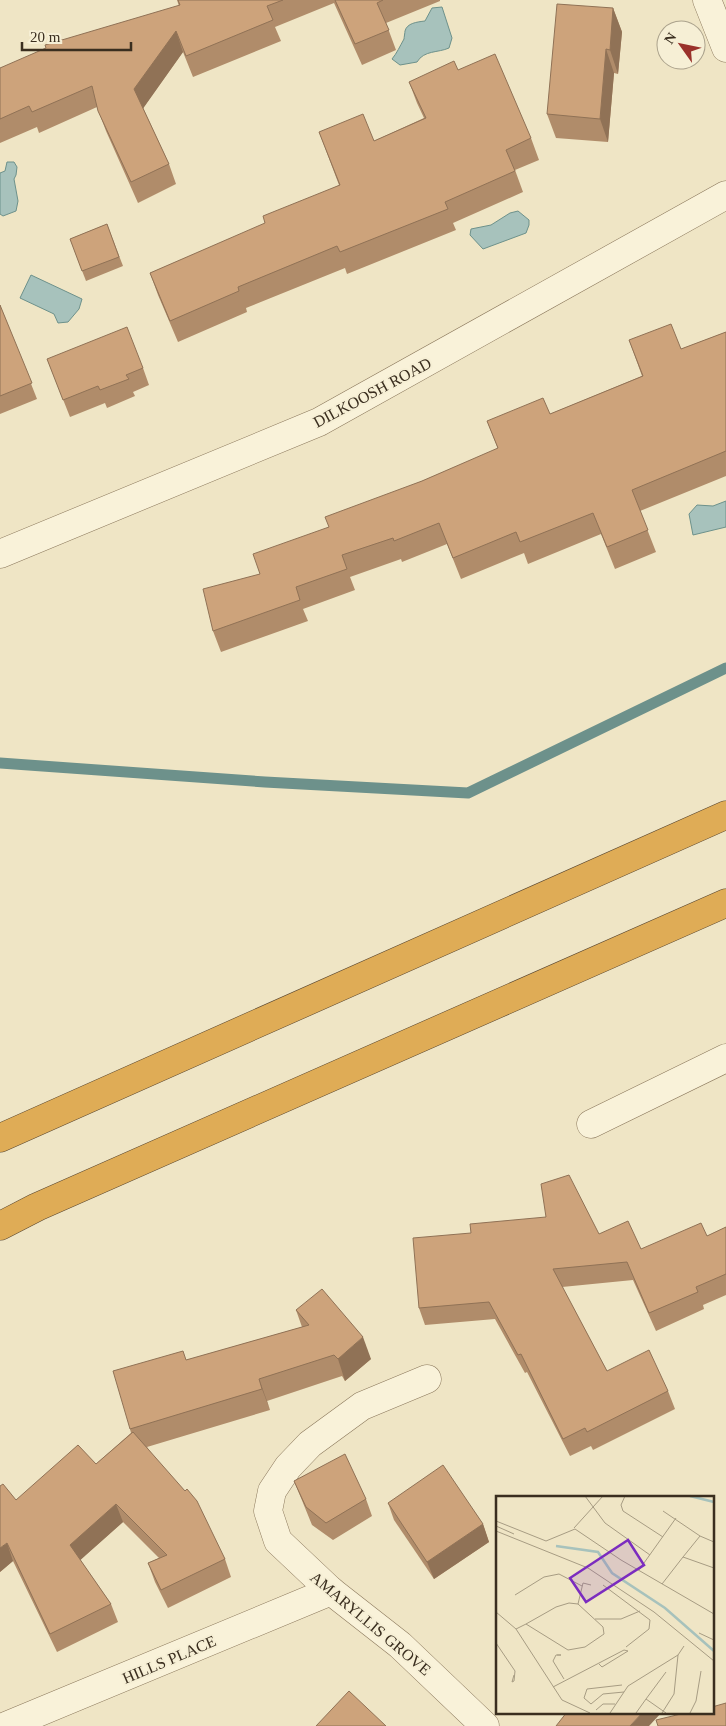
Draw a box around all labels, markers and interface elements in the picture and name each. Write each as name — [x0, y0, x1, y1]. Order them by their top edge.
scale bar — [22, 20, 131, 52]
north arrow — [656, 20, 706, 70]
text: 20 m — [30, 29, 61, 45]
text: N — [661, 30, 680, 47]
street label: DILKOOSH ROAD — [310, 354, 434, 431]
inset map — [496, 1496, 714, 1714]
street label: AMARYLLIS GROVE — [307, 1568, 434, 1679]
street label: HILLS PLACE — [120, 1632, 219, 1687]

